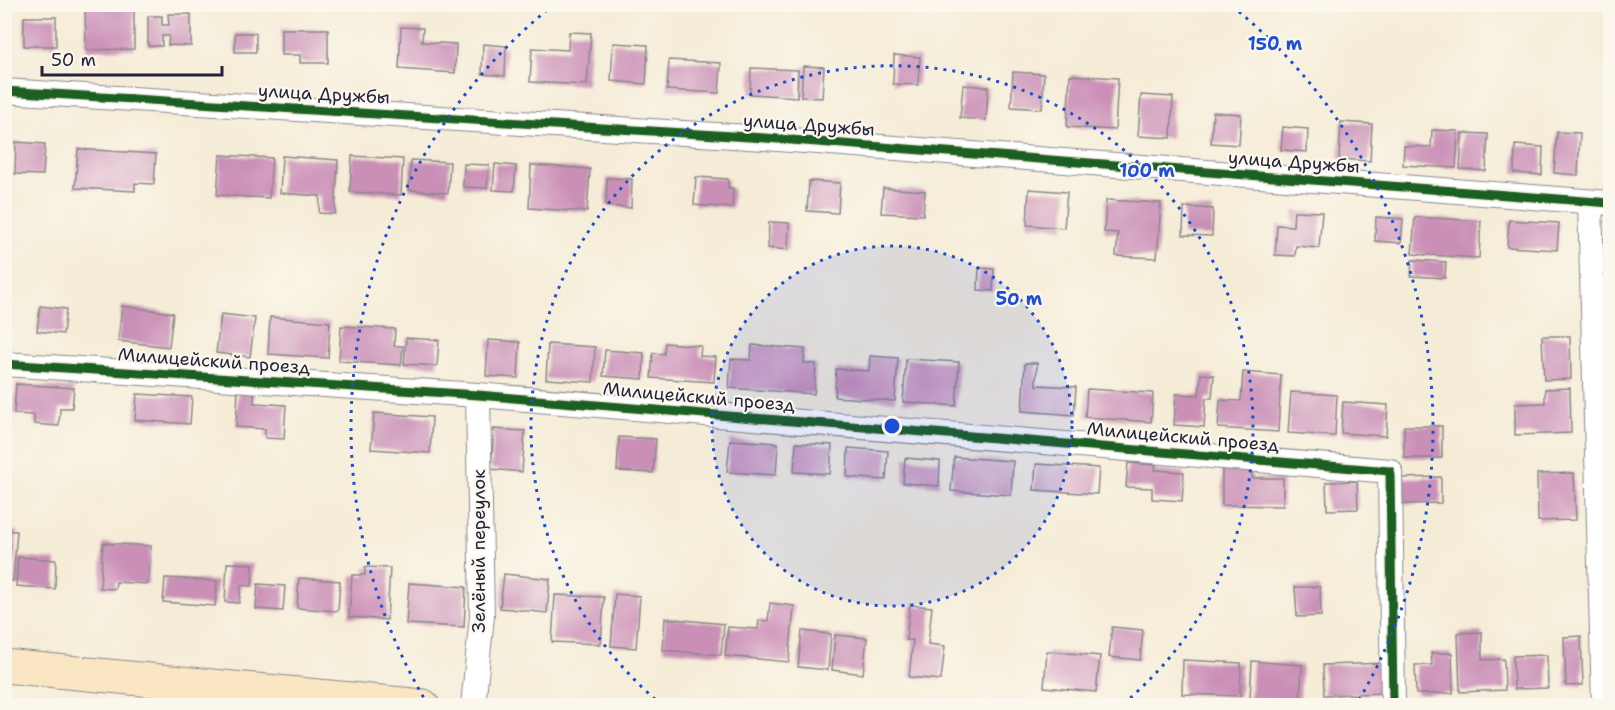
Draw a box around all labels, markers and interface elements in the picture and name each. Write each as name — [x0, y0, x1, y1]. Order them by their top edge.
text: 150 m — [1248, 32, 1303, 56]
scale bar — [42, 39, 222, 77]
text: 50 m — [51, 48, 96, 72]
street label: улица Дружбы — [257, 79, 391, 109]
street label: улица Дружбы — [742, 108, 876, 142]
street label: улица Дружбы — [1227, 145, 1361, 179]
text: 100 m — [1119, 159, 1175, 183]
text: 50 m — [996, 287, 1043, 311]
street label: Милицейский проезд — [117, 342, 312, 380]
street label: Милицейский проезд — [602, 377, 797, 417]
centre of rings — [882, 416, 902, 436]
street label: Милицейский проезд — [1086, 417, 1281, 457]
street label: Зелёный переулок — [467, 469, 491, 633]

